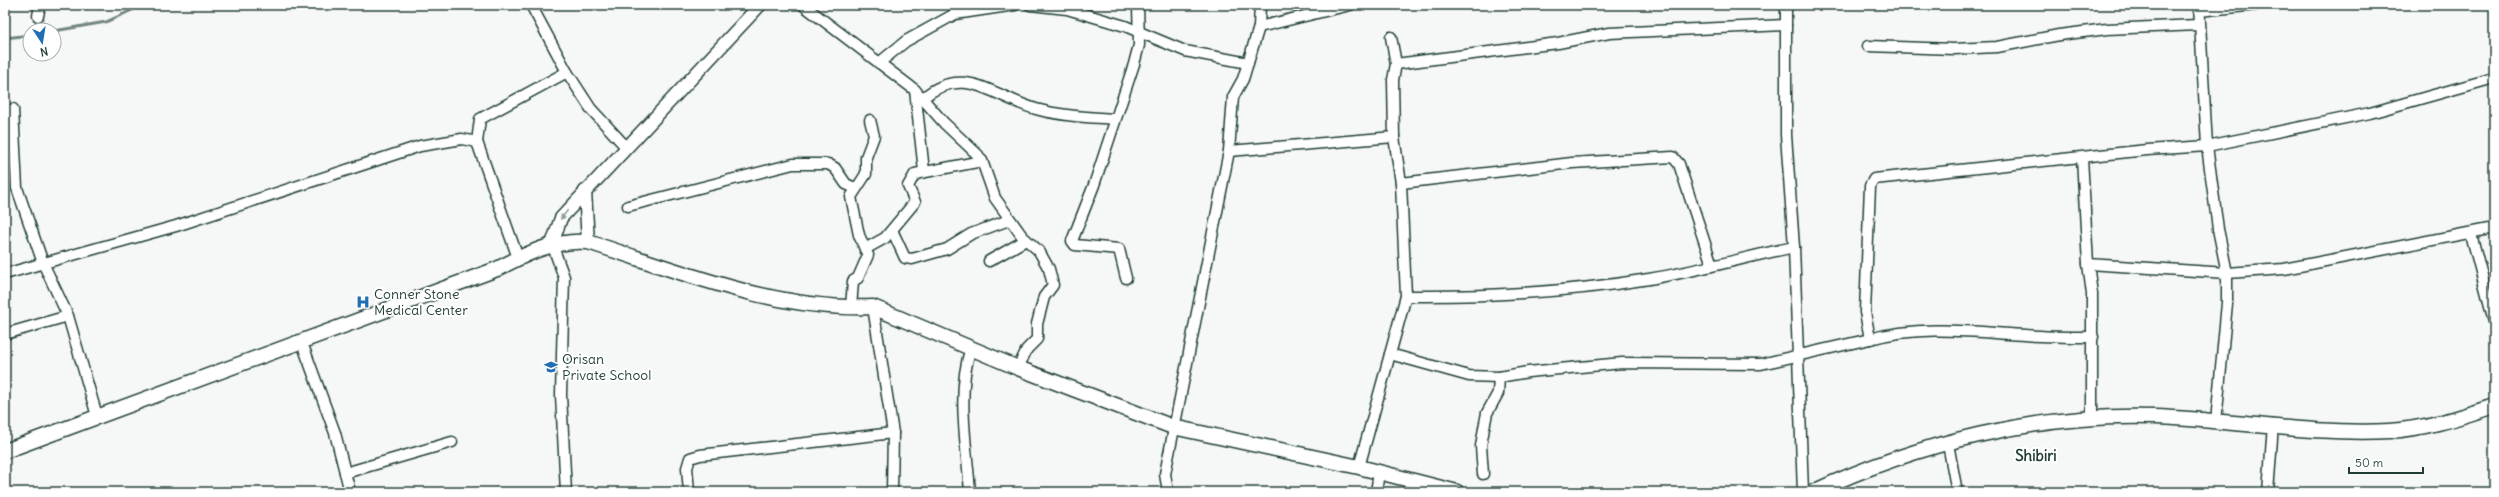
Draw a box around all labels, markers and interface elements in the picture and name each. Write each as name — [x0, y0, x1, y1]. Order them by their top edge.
north arrow — [22, 22, 62, 62]
text: N — [39, 44, 49, 59]
one-way arrow — [560, 210, 568, 221]
place label: Conner Stone Medical Center — [374, 285, 468, 319]
hospital icon: Conner Stone Medical Center — [355, 294, 371, 310]
place label: Orisan Private School — [562, 350, 651, 384]
school or university icon: Orisan Private School — [543, 359, 559, 375]
district label: Shibiri — [2015, 446, 2057, 465]
scale bar — [2349, 449, 2423, 475]
text: 50 m — [2355, 455, 2384, 470]

